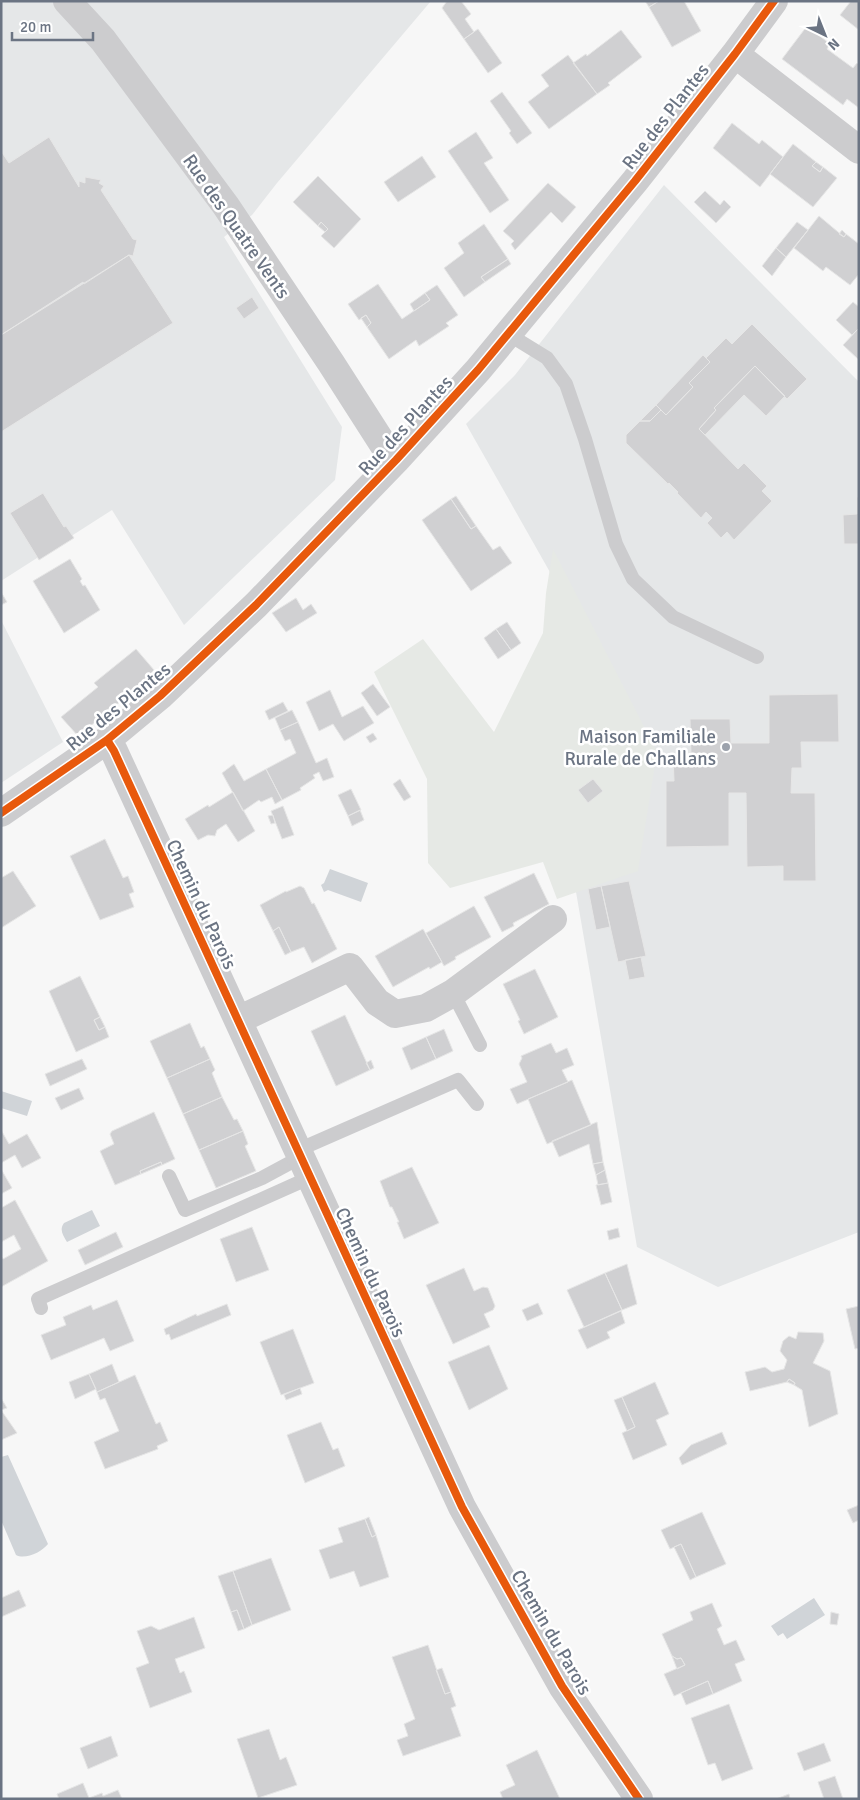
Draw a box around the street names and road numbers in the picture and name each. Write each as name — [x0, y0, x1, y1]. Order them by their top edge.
street label: Rue des Plantes — [617, 59, 715, 174]
street label: Rue des Quatre Vents — [177, 150, 295, 304]
street label: Rue des Plantes — [353, 371, 458, 481]
street label: Rue des Plantes — [61, 657, 176, 756]
street label: Chemin du Parois — [160, 836, 242, 973]
street label: Chemin du Parois — [329, 1204, 411, 1341]
street label: Chemin du Parois — [506, 1566, 597, 1699]

